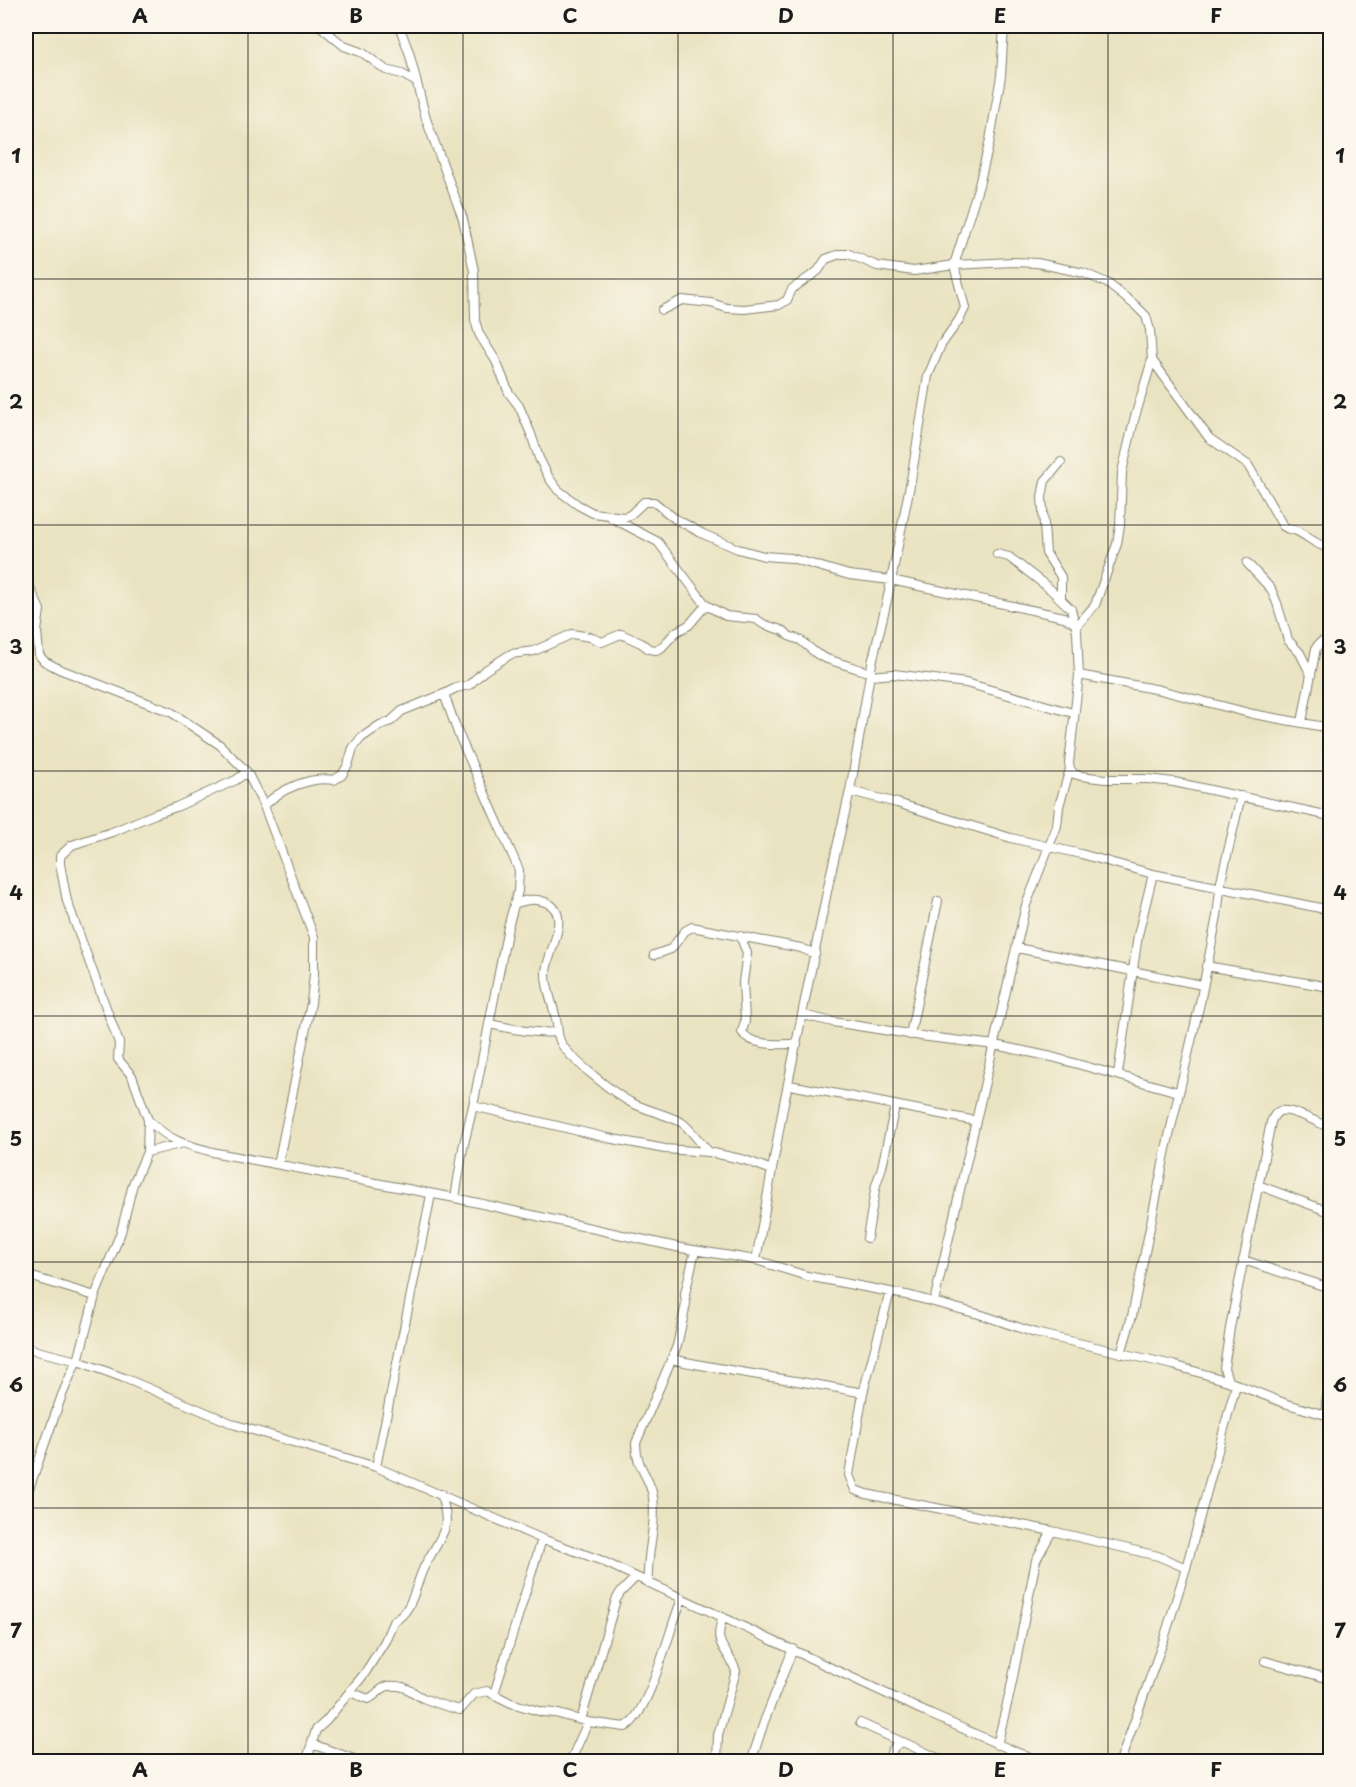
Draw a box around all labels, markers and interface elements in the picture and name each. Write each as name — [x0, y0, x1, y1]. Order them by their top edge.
text: A — [132, 0, 148, 30]
text: B — [349, 0, 363, 30]
text: C — [562, 0, 578, 30]
text: D — [778, 0, 794, 30]
text: E — [994, 0, 1006, 30]
text: F — [1210, 0, 1222, 30]
text: 1 — [11, 140, 21, 170]
text: 1 — [1335, 140, 1345, 170]
text: 2 — [9, 386, 23, 416]
text: 2 — [1333, 386, 1347, 416]
text: 3 — [9, 631, 23, 661]
text: 3 — [1333, 631, 1347, 661]
text: 4 — [9, 877, 23, 907]
text: 4 — [1333, 877, 1347, 907]
text: 5 — [10, 1123, 22, 1153]
text: 5 — [1334, 1123, 1346, 1153]
text: 6 — [9, 1369, 23, 1399]
text: 6 — [1333, 1369, 1347, 1399]
text: 7 — [10, 1615, 22, 1645]
text: 7 — [1334, 1615, 1346, 1645]
text: A — [132, 1754, 148, 1784]
text: B — [349, 1754, 363, 1784]
text: C — [562, 1754, 578, 1784]
text: D — [778, 1754, 794, 1784]
text: E — [994, 1754, 1006, 1784]
text: F — [1210, 1754, 1222, 1784]

